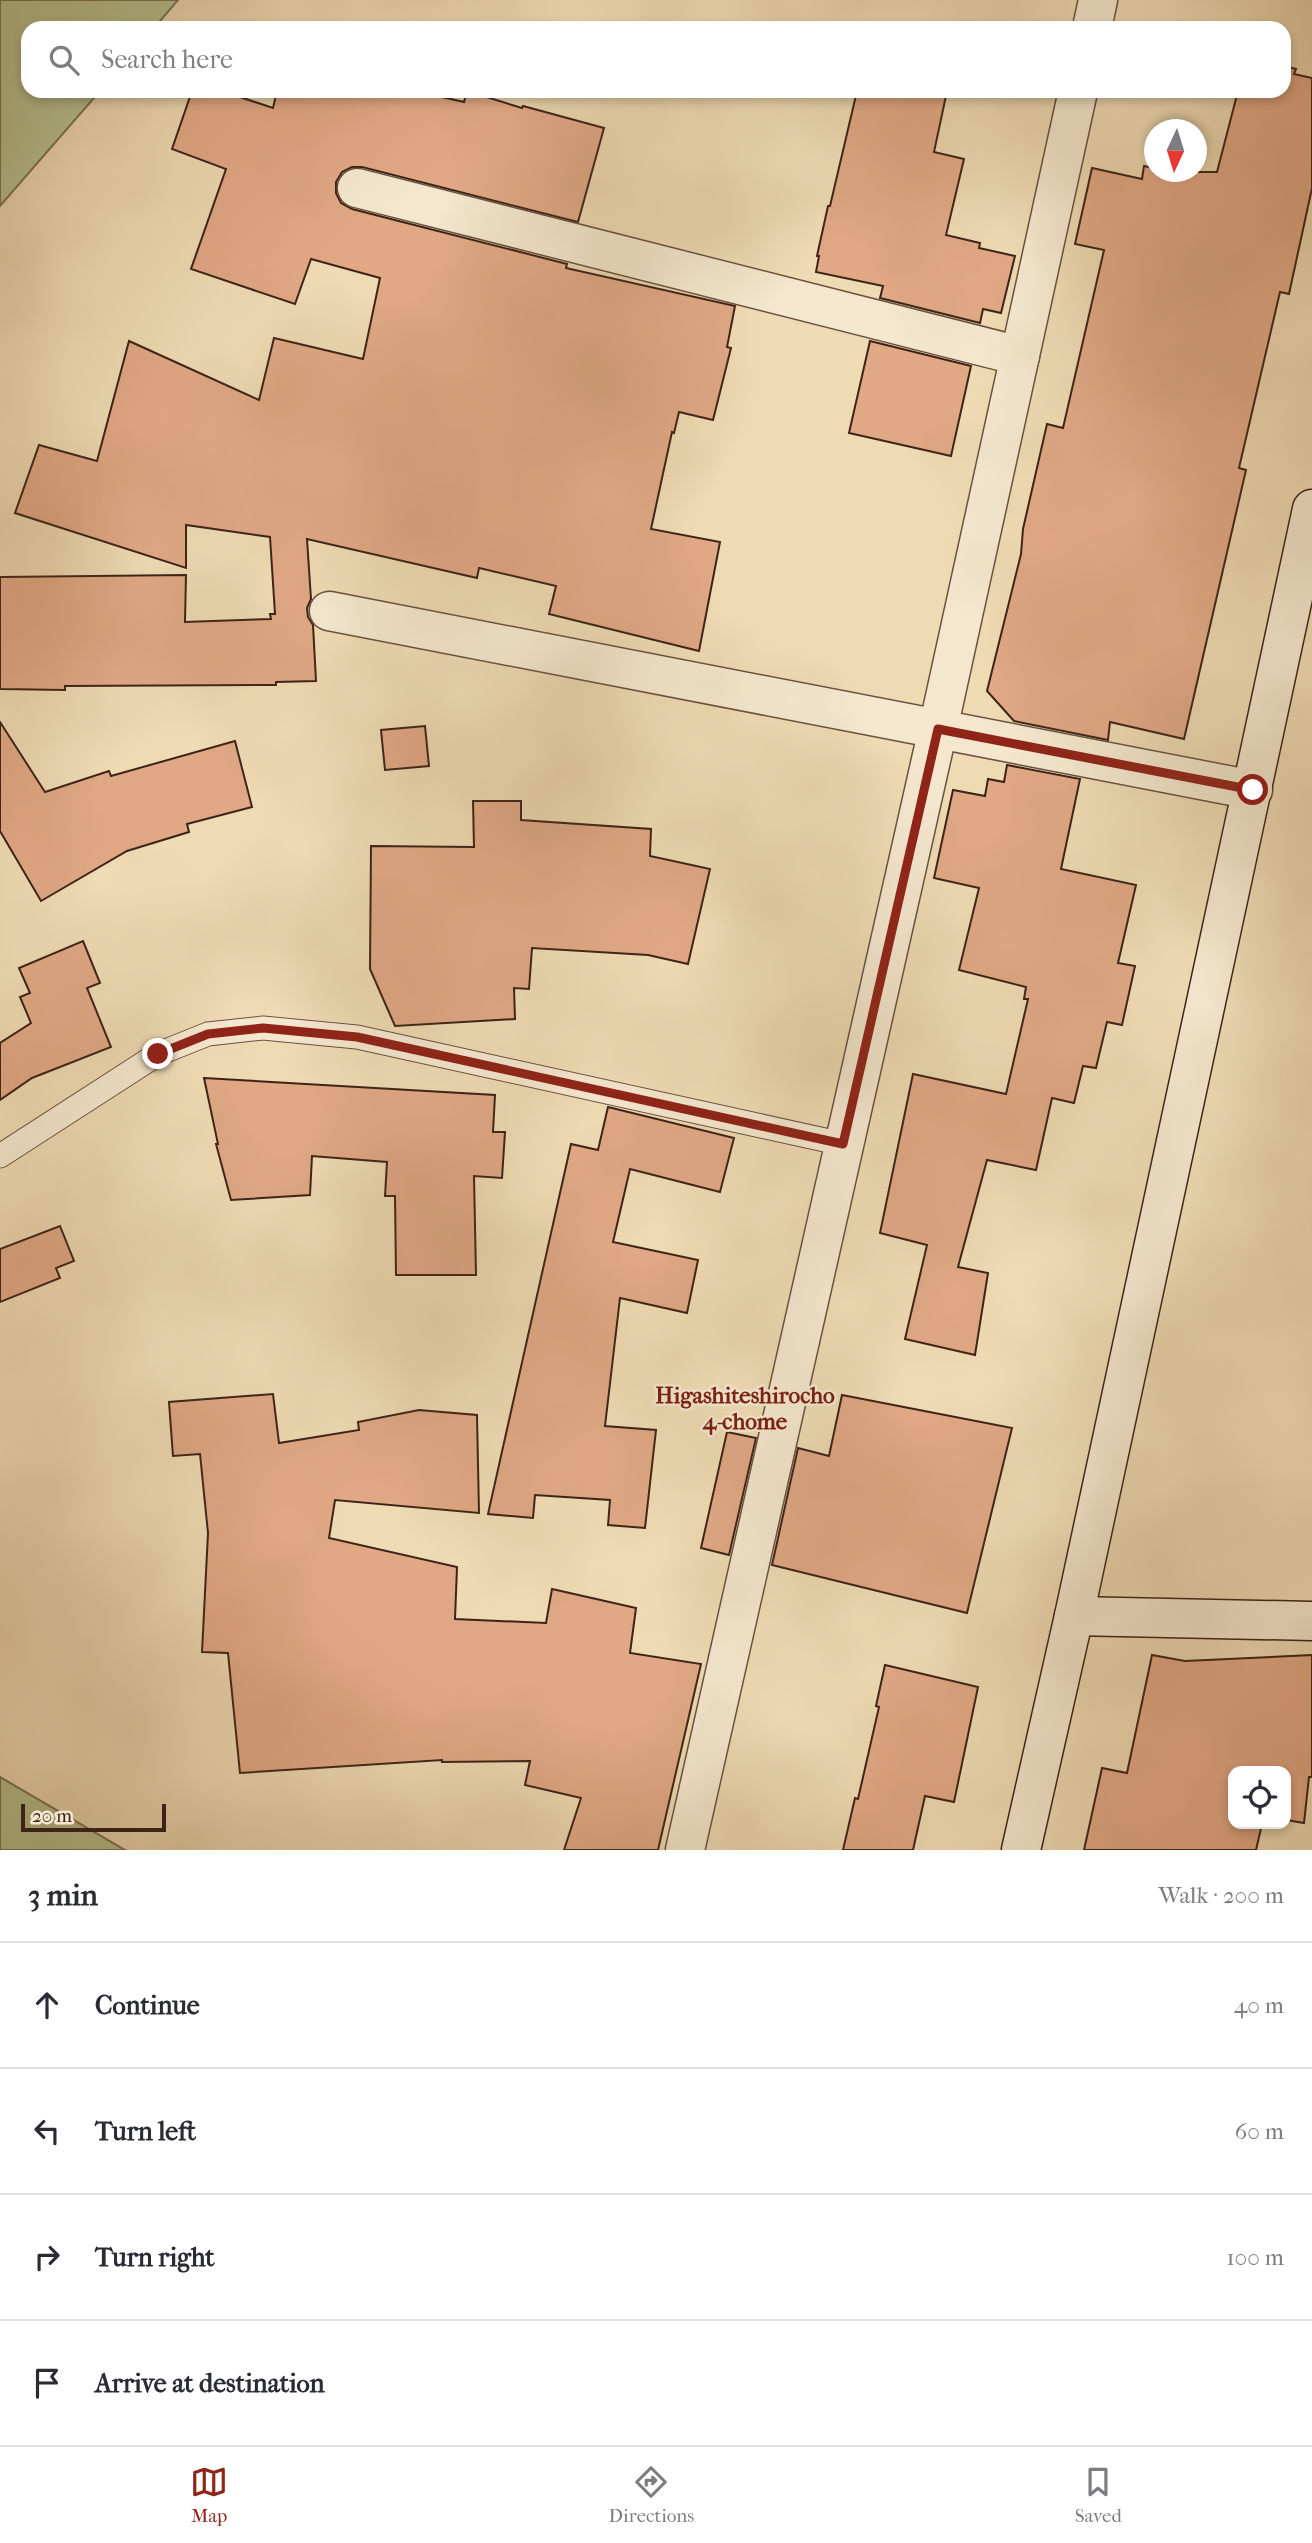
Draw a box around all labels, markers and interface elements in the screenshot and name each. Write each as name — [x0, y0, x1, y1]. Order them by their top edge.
search box — [21, 21, 1291, 98]
icon: search — [45, 41, 83, 79]
text: Search here — [101, 44, 233, 75]
north arrow — [1144, 119, 1207, 182]
route start — [1237, 774, 1268, 805]
route end — [142, 1038, 173, 1069]
district label: Higashiteshirocho 4-chome — [655, 1382, 835, 1435]
map controls — [1228, 1766, 1291, 1829]
button: locate — [1228, 1766, 1291, 1829]
scale bar — [21, 1801, 166, 1833]
text: 20 m — [32, 1805, 72, 1827]
text: 3 min — [28, 1878, 98, 1913]
text: Walk · 200 m — [1158, 1882, 1284, 1909]
icon: ahead — [28, 1986, 66, 2024]
text: Continue — [95, 1990, 200, 2021]
text: 40 m — [1234, 1992, 1284, 2019]
icon: left — [28, 2112, 66, 2150]
text: Turn left — [95, 2116, 196, 2147]
text: 60 m — [1235, 2118, 1284, 2145]
icon: right — [28, 2238, 66, 2276]
text: Turn right — [95, 2242, 215, 2273]
text: 100 m — [1226, 2244, 1284, 2271]
icon: arrive — [28, 2364, 66, 2402]
text: Arrive at destination — [95, 2368, 325, 2399]
tab: Map — [190, 2463, 228, 2527]
tab: Directions — [609, 2463, 694, 2527]
tab: Saved — [1075, 2463, 1122, 2527]

